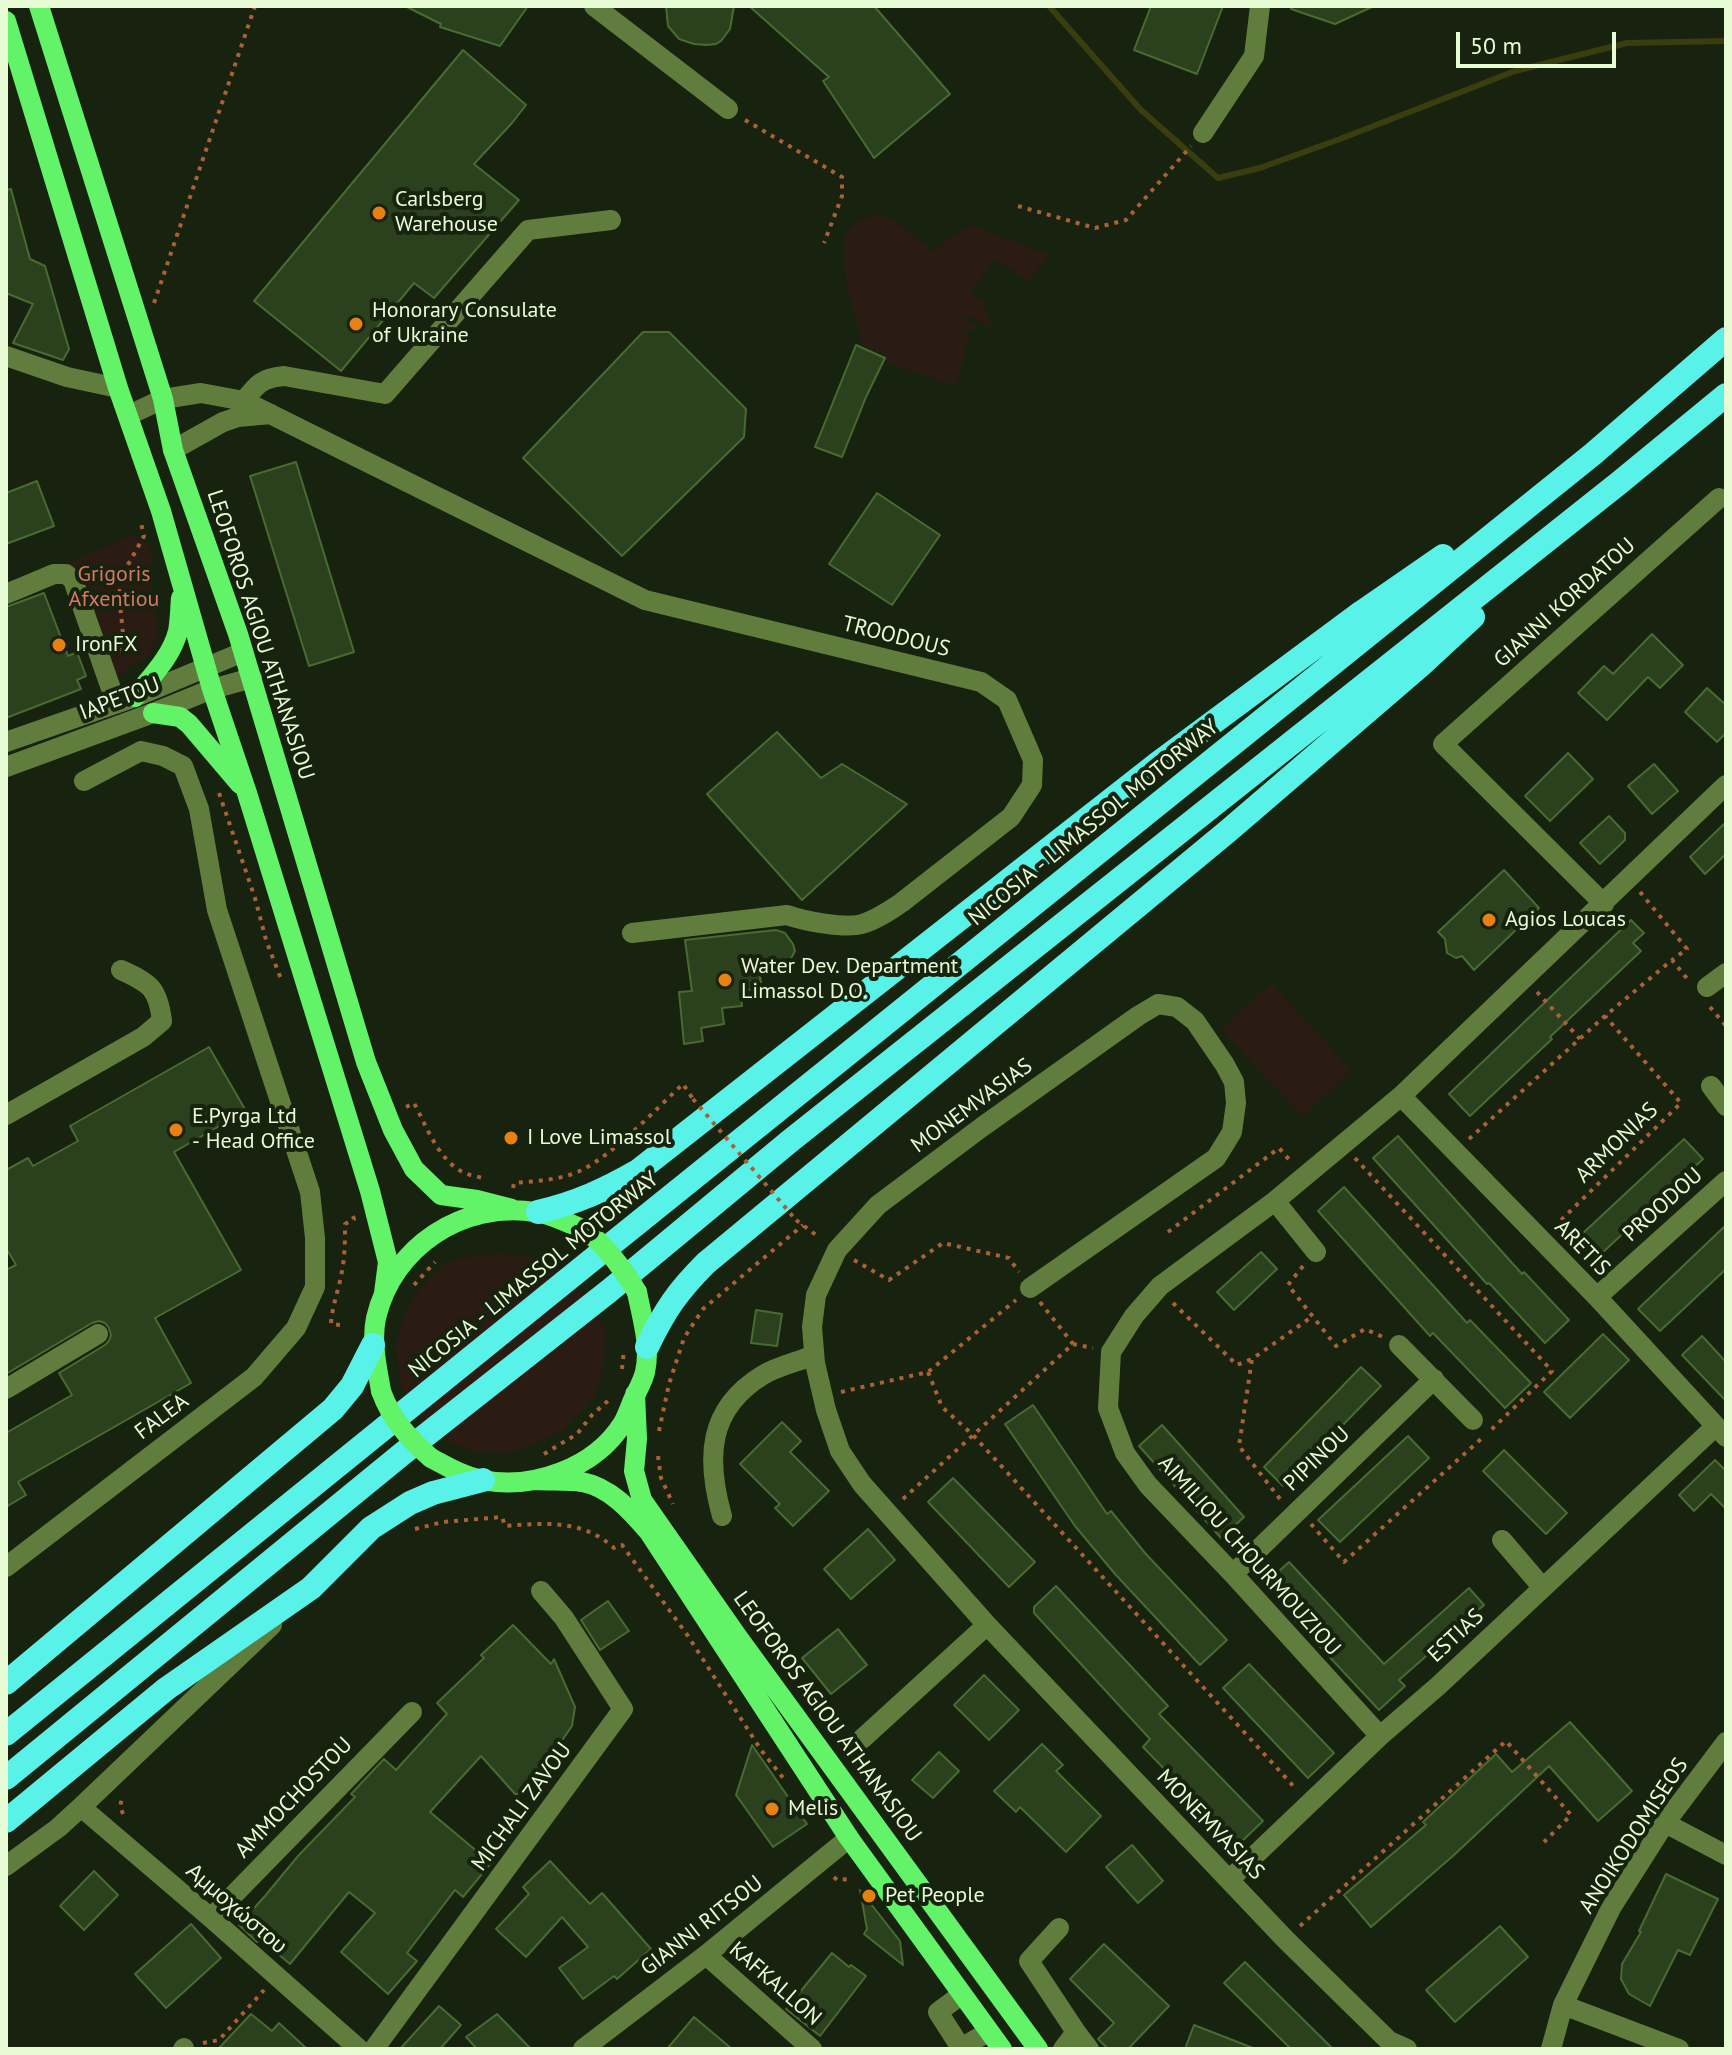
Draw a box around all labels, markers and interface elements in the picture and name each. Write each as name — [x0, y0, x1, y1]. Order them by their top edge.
scale bar — [1460, 16, 1620, 66]
text: 50 m — [1470, 30, 1522, 61]
place label: Carlsberg Warehouse — [395, 187, 498, 238]
marker: Carlsberg Warehouse — [370, 204, 388, 222]
place label: Honorary Consulate of Ukraine — [372, 298, 557, 350]
marker: Honorary Consulate of Ukraine — [347, 315, 365, 333]
street label: LEOFOROS AGIOU ATHANASIOU — [201, 487, 319, 783]
street label: GIANNI KORDATOU — [1489, 533, 1641, 673]
park label: Grigoris Afxentiou — [69, 562, 159, 614]
street label: TROODOUS — [839, 611, 953, 663]
place label: IronFX — [75, 632, 138, 658]
marker: IronFX — [50, 636, 68, 654]
street label: IAPETOU — [76, 672, 164, 726]
street label: NICOSIA - LIMASSOL MOTORWAY — [964, 714, 1224, 932]
place label: Agios Loucas — [1505, 907, 1626, 933]
marker: Agios Loucas — [1480, 911, 1498, 929]
place label: Water Dev. Department Limassol D.O. — [741, 954, 958, 1006]
marker: Water Dev. Department Limassol D.O. — [716, 971, 734, 989]
street label: MONEMVASIAS — [906, 1053, 1038, 1159]
street label: ARMONIAS — [1570, 1097, 1664, 1189]
place label: E.Pyrga Ltd - Head Office — [192, 1104, 315, 1156]
marker: E.Pyrga Ltd - Head Office — [167, 1121, 185, 1139]
place label: I Love Limassol — [527, 1125, 671, 1151]
marker: I Love Limassol — [502, 1129, 520, 1147]
street label: PROODOU — [1618, 1162, 1708, 1248]
street label: NICOSIA - LIMASSOL MOTORWAY — [404, 1166, 664, 1384]
street label: ARETIS — [1549, 1214, 1615, 1282]
street label: FALEA — [130, 1388, 194, 1446]
street label: PIPINOU — [1278, 1421, 1356, 1497]
street label: AIMILIOU CHOURMOUZIOU — [1152, 1450, 1346, 1662]
street label: LEOFOROS AGIOU ATHANASIOU — [727, 1587, 927, 1847]
street label: ESTIAS — [1423, 1604, 1489, 1668]
street label: AMMOCHOSTOU — [230, 1732, 358, 1864]
street label: MICHALI ZAVOU — [467, 1738, 577, 1876]
street label: ANOIKODOMISEOS — [1574, 1753, 1694, 1919]
street label: MONEMVASIAS — [1151, 1764, 1269, 1886]
place label: Melis — [788, 1796, 838, 1822]
marker: Melis — [763, 1800, 781, 1818]
street label: Αμμοχώστου — [180, 1858, 292, 1960]
street label: GIANNI RITSOU — [636, 1870, 768, 1982]
place label: Pet People — [885, 1883, 985, 1909]
marker: Pet People — [860, 1887, 878, 1905]
street label: KAFKALLON — [723, 1937, 827, 2031]

